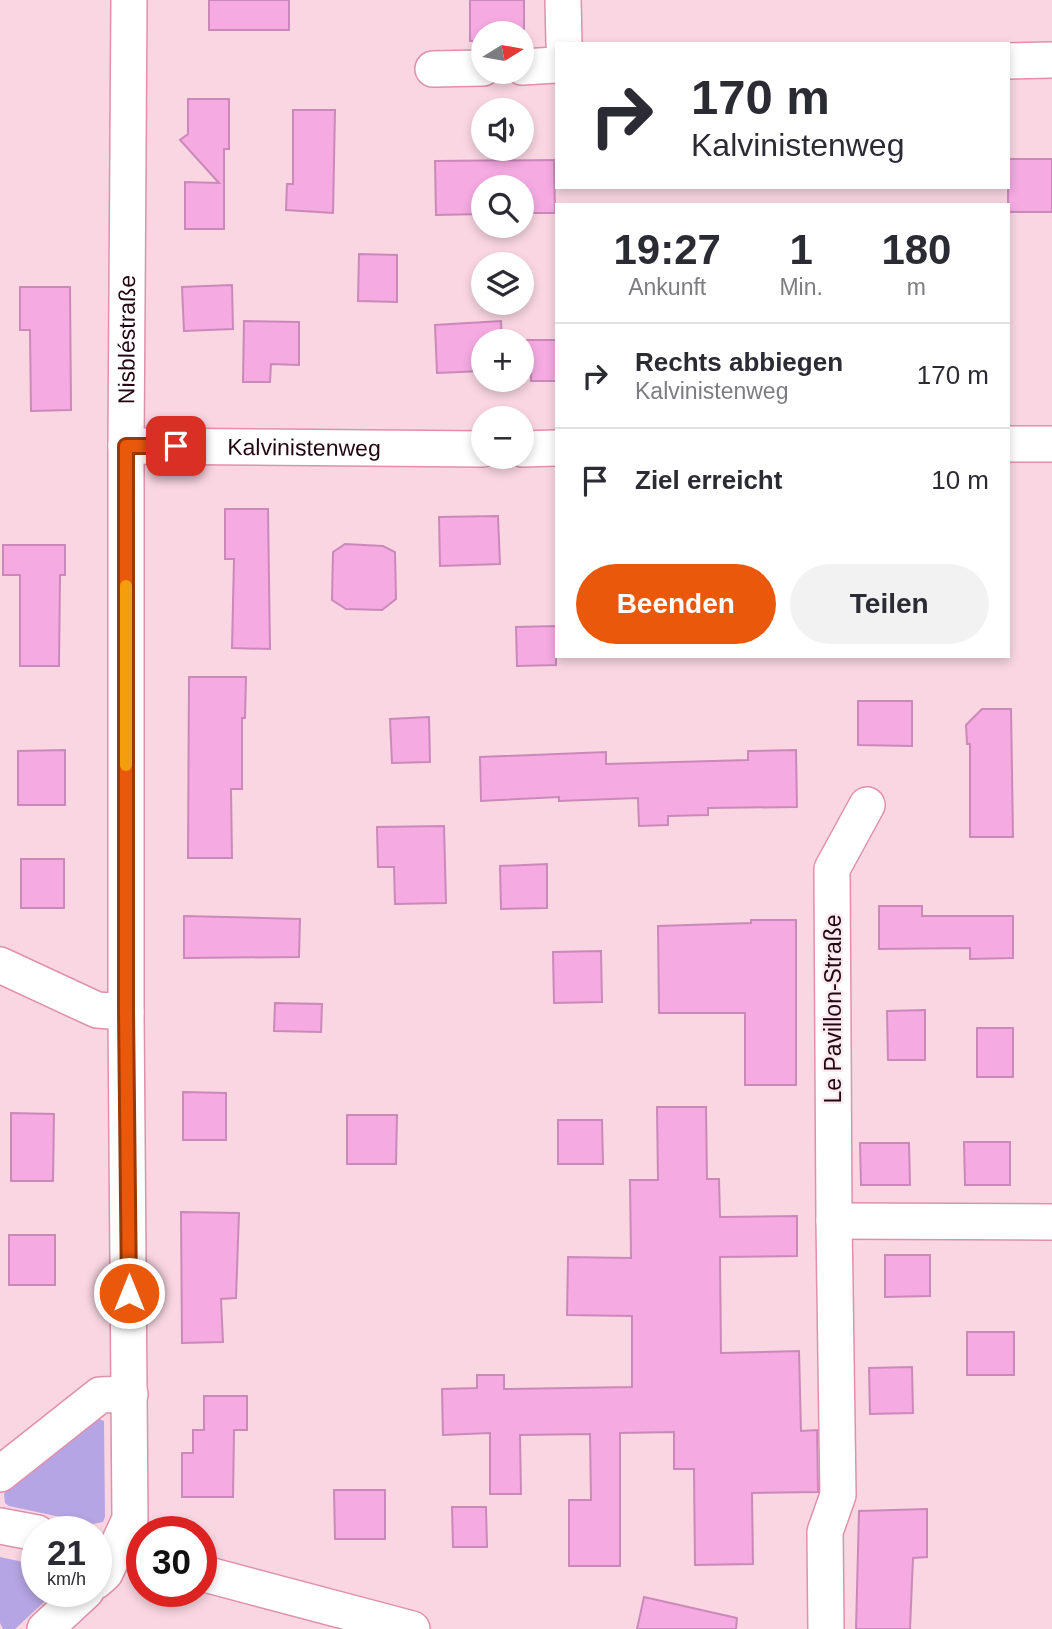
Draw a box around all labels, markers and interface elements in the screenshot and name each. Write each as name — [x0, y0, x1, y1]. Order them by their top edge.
north arrow — [471, 21, 534, 84]
map controls — [471, 21, 534, 469]
icon: right — [576, 70, 667, 161]
text: 170 m — [691, 70, 830, 124]
button: sound — [471, 98, 534, 161]
text: Kalvinistenweg — [691, 127, 904, 163]
button: search — [471, 175, 534, 238]
text: 19:27 — [614, 226, 721, 273]
text: 1 — [789, 226, 813, 273]
text: 180 — [881, 226, 951, 273]
button: layers — [471, 252, 534, 315]
text: Ankunft — [628, 274, 706, 300]
text: Min. — [779, 274, 823, 300]
text: m — [907, 274, 926, 300]
street label: Nisbléstraße — [113, 275, 140, 404]
button: + — [471, 329, 534, 392]
text: Rechts abbiegen — [635, 347, 843, 377]
icon: right — [576, 357, 614, 395]
text: 170 m — [917, 360, 989, 390]
text: Kalvinistenweg — [635, 378, 788, 404]
button: − — [471, 406, 534, 469]
pin — [146, 416, 206, 476]
icon: arrive — [157, 427, 195, 465]
street label: Kalvinistenweg — [227, 434, 381, 461]
icon: arrive — [576, 462, 614, 500]
text: Ziel erreicht — [635, 465, 782, 495]
text: 10 m — [931, 465, 989, 495]
button: Beenden — [576, 564, 776, 644]
button: Teilen — [790, 564, 989, 644]
street label: Le Pavillon-Straße — [820, 914, 846, 1104]
position arrow — [92, 1256, 166, 1330]
speed limit sign: 30 — [126, 1516, 217, 1607]
text: 21 — [47, 1533, 86, 1572]
text: km/h — [47, 1569, 86, 1589]

